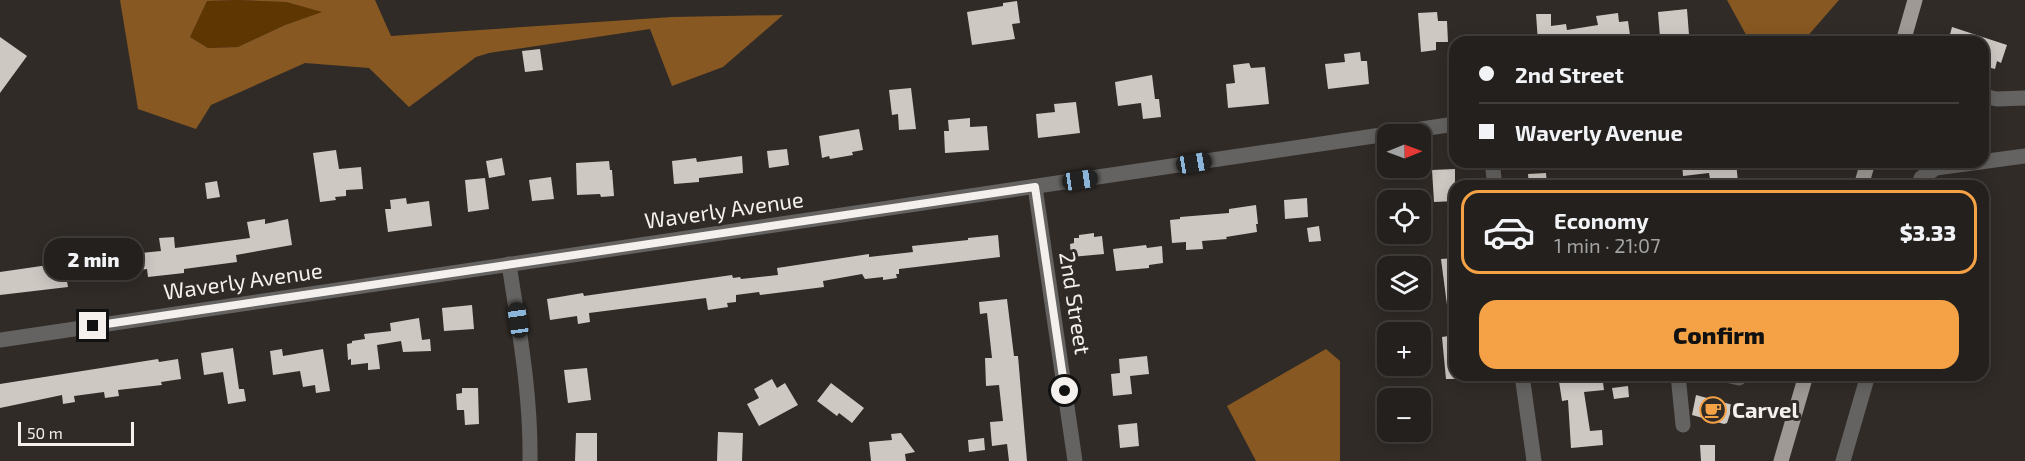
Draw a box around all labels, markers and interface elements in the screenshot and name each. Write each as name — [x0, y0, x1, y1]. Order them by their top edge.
text: 2nd Street — [1515, 61, 1624, 87]
text: Waverly Avenue — [1515, 119, 1683, 145]
north arrow — [1377, 124, 1431, 178]
map controls — [1377, 124, 1431, 442]
car — [1175, 151, 1213, 175]
car — [1061, 169, 1099, 191]
street label: Waverly Avenue — [643, 185, 805, 233]
button: locate — [1377, 190, 1431, 244]
icon: car — [1482, 205, 1536, 259]
text: Economy — [1554, 207, 1649, 233]
text: $3.33 — [1900, 219, 1956, 245]
text: 1 min · 21:07 — [1554, 233, 1660, 257]
callout: 2 min — [44, 239, 142, 281]
text: 2 min — [68, 247, 119, 271]
street label: 2nd Street — [1055, 250, 1097, 356]
street label: Waverly Avenue — [162, 256, 324, 304]
button: layers — [1377, 256, 1431, 310]
button: Confirm — [1479, 300, 1959, 369]
car — [507, 301, 529, 339]
route end — [79, 312, 106, 339]
button: + — [1377, 322, 1431, 376]
route start — [1051, 377, 1078, 404]
button: − — [1377, 388, 1431, 442]
cafe icon: Carvel — [1698, 395, 1728, 425]
place label: Carvel — [1732, 396, 1800, 422]
scale bar — [18, 419, 134, 446]
text: 50 m — [27, 423, 63, 442]

